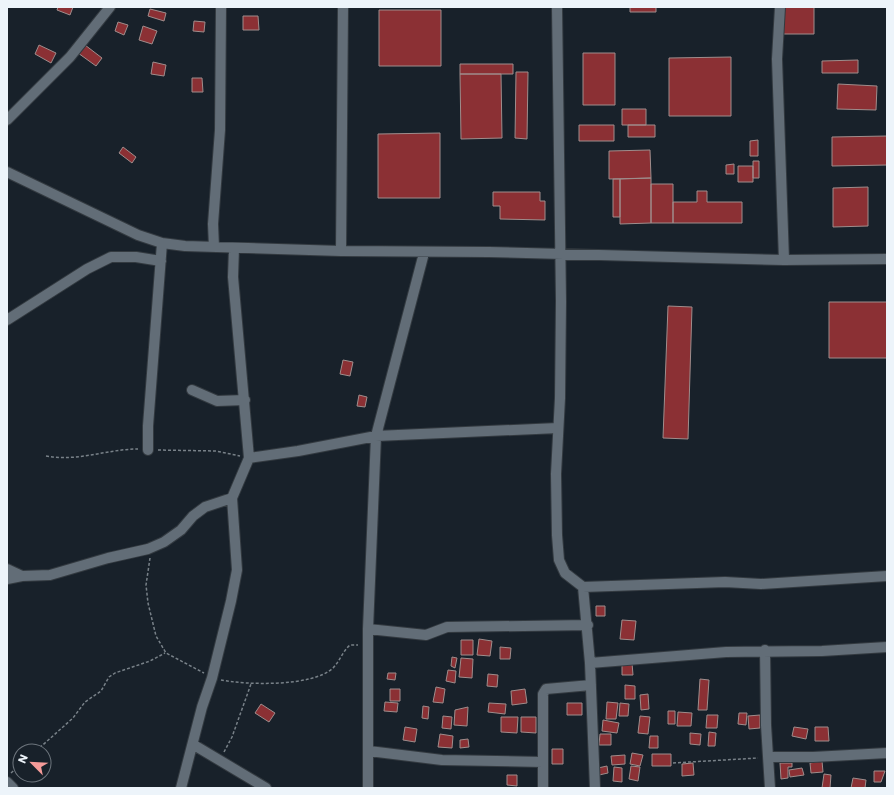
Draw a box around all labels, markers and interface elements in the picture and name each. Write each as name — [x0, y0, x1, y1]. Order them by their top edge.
north arrow — [12, 743, 52, 783]
text: N — [14, 752, 32, 766]

